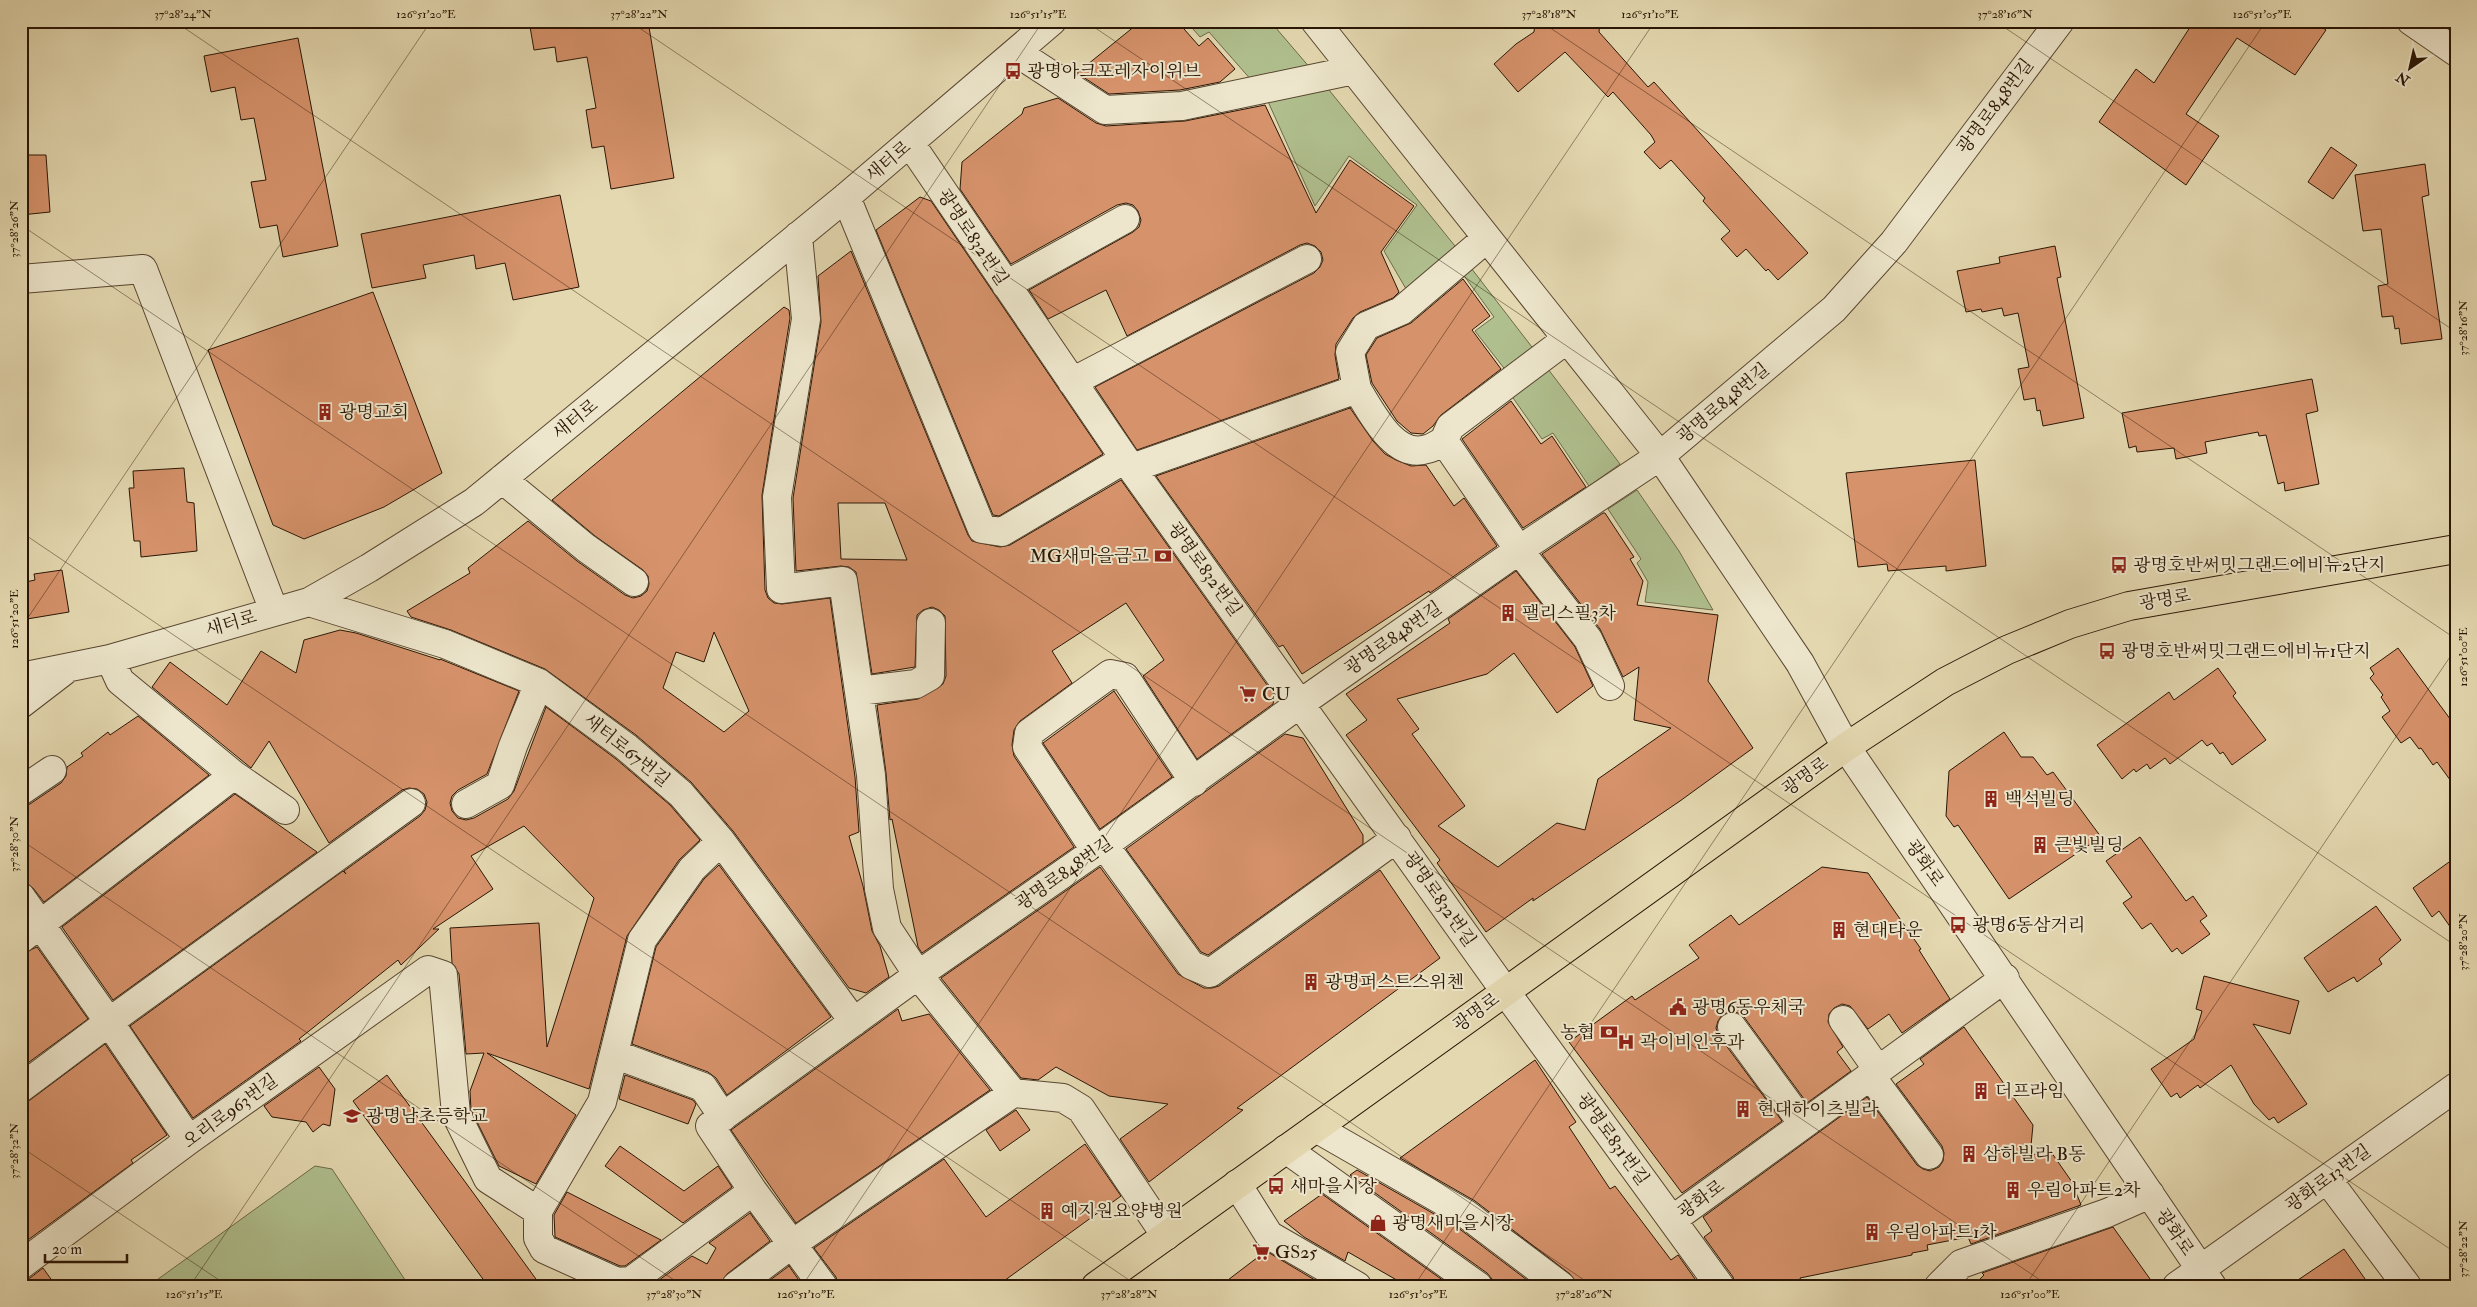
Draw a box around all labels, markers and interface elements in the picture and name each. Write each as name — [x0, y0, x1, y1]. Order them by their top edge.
text: 37°28'24"N — [154, 7, 212, 22]
text: 126°51'20"E — [396, 7, 456, 22]
text: 37°28'22"N — [610, 7, 668, 22]
text: 126°51'15"E — [1010, 7, 1067, 22]
text: 37°28'18"N — [1521, 7, 1577, 22]
text: 126°51'10"E — [1621, 7, 1679, 22]
text: 37°28'16"N — [1977, 7, 2033, 22]
text: 126°51'05"E — [2233, 7, 2292, 22]
north arrow — [2384, 42, 2434, 92]
street label: 광명로848번길 — [1952, 54, 2039, 159]
place label: 광명아크포레자이위브 — [1027, 60, 1201, 83]
bus stop icon: 광명아크포레자이위브 — [1003, 61, 1023, 81]
text: N — [2393, 68, 2414, 89]
street label: 새터로 — [861, 136, 916, 187]
street label: 광명로832번길 — [932, 185, 1013, 290]
text: 37°28'26"N — [7, 200, 22, 258]
text: 37°28'16"N — [2456, 300, 2471, 356]
street label: 광명로848번길 — [1672, 358, 1774, 449]
street label: 새터로 — [548, 394, 603, 445]
place label: 광명교회 — [339, 401, 409, 424]
building icon: 광명교회 — [315, 402, 335, 422]
street label: 광명로832번길 — [1163, 517, 1247, 621]
place label: MG새마을금고 — [1030, 545, 1150, 568]
bank icon: MG새마을금고 — [1153, 546, 1173, 566]
place label: 광명호반써밋그랜드에비뉴2단지 — [2133, 554, 2386, 577]
bus stop icon: 광명호반써밋그랜드에비뉴2단지 — [2109, 555, 2129, 575]
street label: 광명로 — [2137, 584, 2193, 615]
text: 126°51'20"E — [7, 589, 22, 649]
street label: 광명로848번길 — [1340, 596, 1446, 680]
place label: 팰리스필3차 — [1522, 602, 1616, 625]
building icon: 팰리스필3차 — [1498, 603, 1518, 623]
street label: 새터로 — [203, 605, 259, 642]
text: 126°51'00"E — [2456, 627, 2471, 687]
place label: 광명호반써밋그랜드에비뉴1단지 — [2121, 640, 2371, 663]
bus stop icon: 광명호반써밋그랜드에비뉴1단지 — [2097, 641, 2117, 661]
place label: CU — [1262, 683, 1290, 706]
supermarket icon: CU — [1238, 684, 1258, 704]
street label: 새터로67번길 — [579, 709, 674, 792]
street label: 광명로 — [1777, 752, 1833, 801]
place label: 백석빌딩 — [2005, 788, 2075, 811]
building icon: 백석빌딩 — [1981, 789, 2001, 809]
text: 37°28'30"N — [7, 816, 22, 872]
street label: 광명로848번길 — [1011, 831, 1117, 915]
place label: 큰빛빌딩 — [2054, 834, 2124, 857]
street label: 광화로 — [1900, 835, 1949, 891]
building icon: 큰빛빌딩 — [2030, 835, 2050, 855]
street label: 광명로832번길 — [1398, 847, 1481, 952]
text: 37°28'20"N — [2456, 913, 2471, 971]
place label: 광명6동삼거리 — [1972, 914, 2085, 937]
bus stop icon: 광명6동삼거리 — [1948, 915, 1968, 935]
place label: 현대타운 — [1853, 919, 1923, 942]
building icon: 현대타운 — [1829, 920, 1849, 940]
place label: 광명퍼스트스위첸 — [1325, 971, 1464, 994]
building icon: 광명퍼스트스위첸 — [1301, 972, 1321, 992]
street label: 광명로 — [1448, 988, 1504, 1037]
place label: 광명6동우체국 — [1692, 996, 1805, 1019]
public building icon: 광명6동우체국 — [1668, 997, 1688, 1017]
place label: 농협 — [1560, 1021, 1595, 1044]
bank icon: 농협 — [1599, 1022, 1619, 1042]
place label: 곽이비인후과 — [1640, 1031, 1745, 1054]
hospital icon: 곽이비인후과 — [1616, 1032, 1636, 1052]
street label: 오리로963번길 — [178, 1069, 282, 1154]
place label: 더프라임 — [1995, 1080, 2065, 1103]
building icon: 더프라임 — [1971, 1081, 1991, 1101]
street label: 광명로831번길 — [1571, 1089, 1654, 1190]
place label: 현대하이츠빌라 — [1757, 1098, 1879, 1121]
building icon: 현대하이츠빌라 — [1733, 1099, 1753, 1119]
place label: 광명남초등학교 — [366, 1105, 488, 1128]
school or university icon: 광명남초등학교 — [342, 1106, 362, 1126]
text: 37°28'32"N — [7, 1123, 22, 1179]
street label: 광화로13번길 — [2281, 1140, 2376, 1217]
place label: 삼하빌라 B동 — [1983, 1143, 2086, 1166]
building icon: 삼하빌라 B동 — [1959, 1144, 1979, 1164]
place label: 새마을시장 — [1290, 1175, 1378, 1198]
street label: 광화로 — [1673, 1175, 1729, 1224]
bus stop icon: 새마을시장 — [1266, 1176, 1286, 1196]
place label: 우림아파트2차 — [2027, 1179, 2141, 1202]
building icon: 우림아파트2차 — [2003, 1180, 2023, 1200]
place label: 예지원요양병원 — [1061, 1200, 1183, 1223]
building icon: 예지원요양병원 — [1037, 1201, 1057, 1221]
street label: 광화로 — [2150, 1204, 2199, 1260]
place label: 광명새마을시장 — [1392, 1212, 1514, 1235]
shop icon: 광명새마을시장 — [1368, 1213, 1388, 1233]
text: 37°28'22"N — [2456, 1220, 2471, 1278]
place label: 우림아파트1차 — [1886, 1221, 1997, 1244]
building icon: 우림아파트1차 — [1862, 1222, 1882, 1242]
scale bar — [45, 1232, 128, 1264]
text: 20 m — [52, 1240, 82, 1259]
place label: GS25 — [1275, 1241, 1317, 1264]
supermarket icon: GS25 — [1251, 1242, 1271, 1262]
text: 126°51'15"E — [166, 1287, 223, 1302]
text: 37°28'30"N — [646, 1287, 702, 1302]
text: 126°51'10"E — [777, 1287, 835, 1302]
text: 37°28'28"N — [1101, 1287, 1158, 1302]
text: 126°51'05"E — [1389, 1287, 1448, 1302]
text: 37°28'26"N — [1555, 1287, 1613, 1302]
text: 126°51'00"E — [2000, 1287, 2060, 1302]

